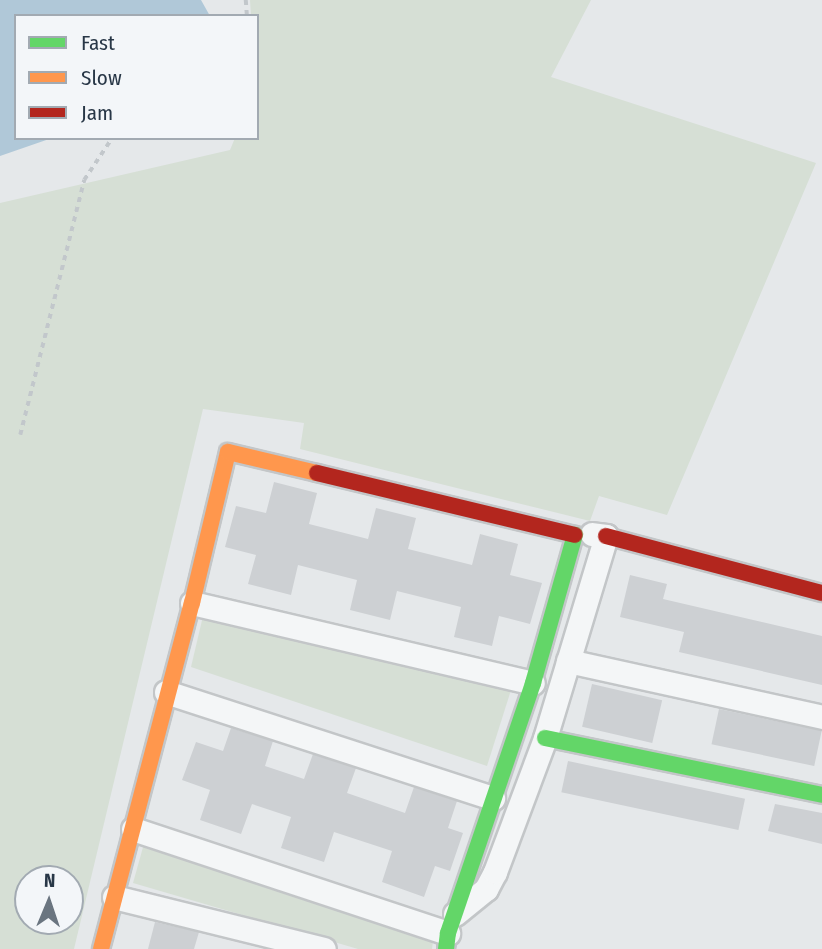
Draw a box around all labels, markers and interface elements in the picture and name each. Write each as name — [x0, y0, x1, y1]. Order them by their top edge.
legend — [14, 14, 259, 140]
text: Fast — [81, 30, 115, 56]
text: Slow — [81, 65, 122, 91]
text: Jam — [81, 100, 113, 126]
north arrow — [14, 865, 84, 935]
text: N — [44, 869, 56, 892]

